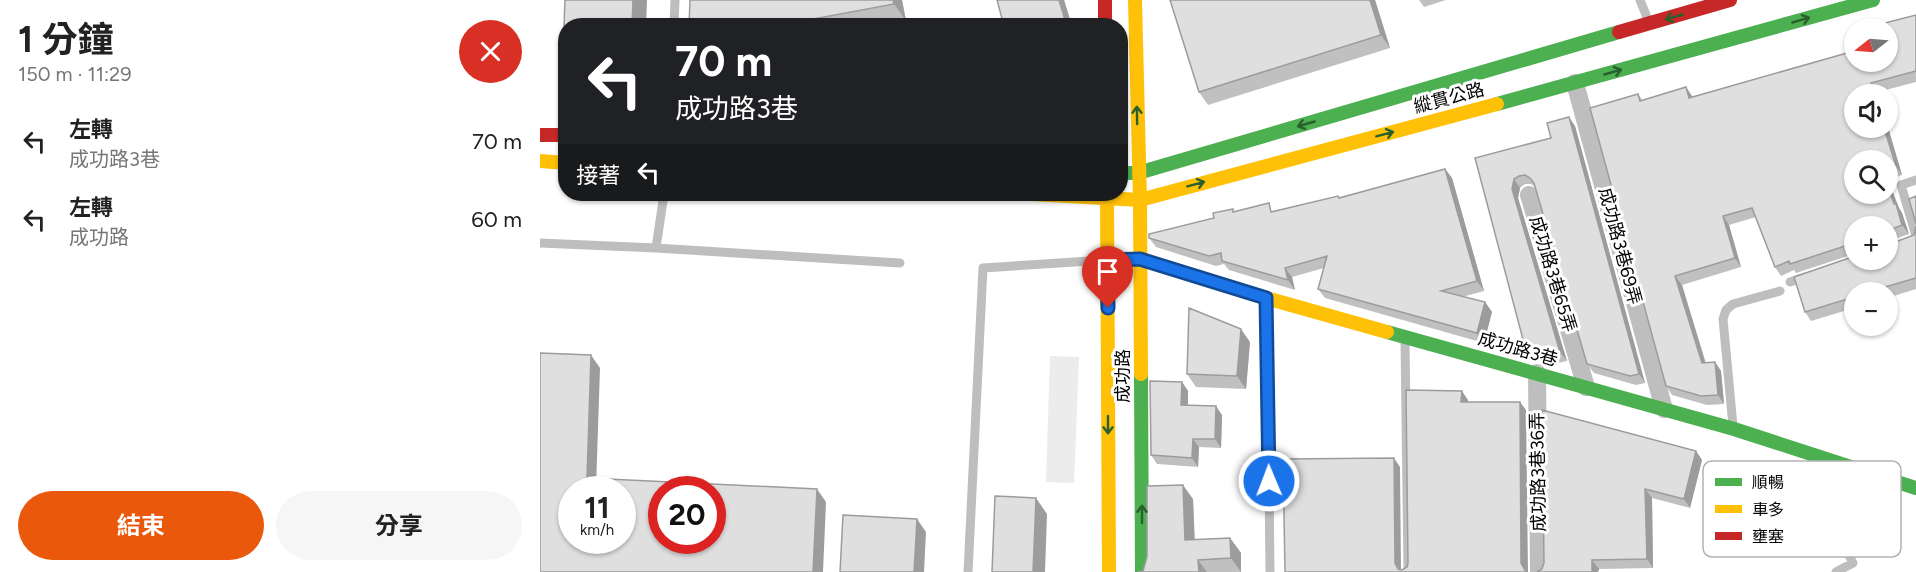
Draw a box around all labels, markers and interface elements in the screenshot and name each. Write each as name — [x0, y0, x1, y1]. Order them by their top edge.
one-way arrow — [1665, 11, 1684, 23]
one-way arrow — [1791, 14, 1810, 25]
text: 1 分鐘 — [18, 18, 114, 61]
north arrow — [1844, 18, 1898, 72]
map controls — [1844, 18, 1898, 336]
button: close — [459, 20, 522, 83]
text: 70 m — [675, 36, 772, 87]
icon: left — [576, 42, 654, 120]
text: 150 m · 11:29 — [18, 62, 132, 86]
one-way arrow — [1604, 66, 1623, 77]
street label: 縱貫公路 — [1411, 78, 1487, 118]
button: sound — [1844, 84, 1898, 138]
text: 成功路3巷 — [675, 92, 798, 125]
one-way arrow — [1131, 105, 1143, 125]
text: 左轉 — [69, 116, 113, 143]
one-way arrow — [1296, 119, 1315, 130]
icon: left — [18, 125, 51, 158]
text: 70 m — [472, 128, 522, 155]
one-way arrow — [1375, 128, 1394, 139]
text: 成功路3巷 — [69, 147, 160, 171]
button: search — [1844, 150, 1898, 204]
icon: left — [632, 156, 665, 189]
text: 接著 — [576, 162, 620, 189]
one-way arrow — [1186, 178, 1205, 190]
street label: 成功路3巷69弄 — [1594, 185, 1646, 307]
text: 左轉 — [69, 194, 113, 221]
icon: left — [18, 203, 51, 236]
text: 60 m — [471, 206, 522, 233]
street label: 成功路3巷65弄 — [1525, 213, 1581, 335]
button: + — [1844, 216, 1898, 270]
text: 成功路 — [69, 225, 129, 249]
pin — [1082, 246, 1133, 308]
icon: arrive — [1091, 255, 1124, 288]
button: − — [1844, 282, 1898, 336]
street label: 成功路3巷 — [1476, 327, 1560, 371]
street label: 成功路 — [1112, 349, 1134, 403]
street label: 成功路3巷36弄 — [1526, 412, 1550, 532]
one-way arrow — [1102, 415, 1114, 435]
position arrow — [1237, 449, 1301, 513]
legend — [1703, 461, 1901, 557]
text: 順暢 — [1752, 473, 1784, 492]
speed limit sign: 20 — [648, 476, 726, 554]
text: 11 — [584, 489, 610, 526]
button: 結束 — [18, 491, 264, 560]
button: 分享 — [276, 491, 522, 560]
text: 車多 — [1752, 500, 1784, 519]
one-way arrow — [1136, 504, 1148, 524]
text: km/h — [580, 521, 614, 539]
text: 壅塞 — [1752, 527, 1784, 546]

